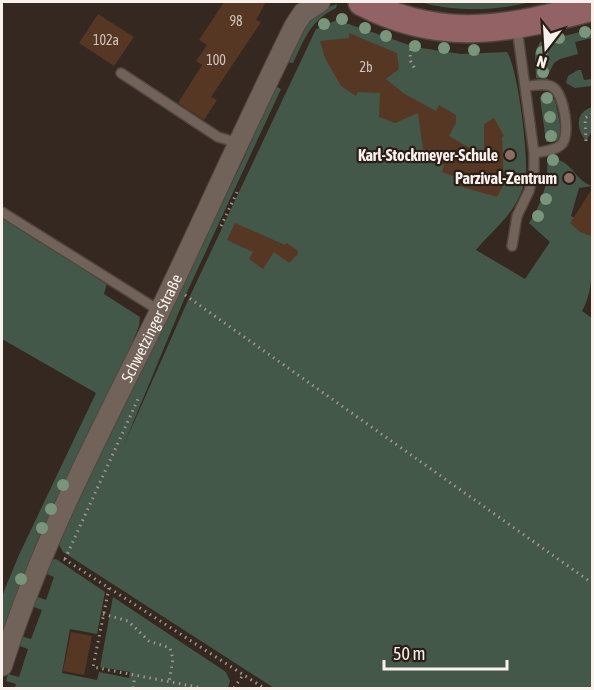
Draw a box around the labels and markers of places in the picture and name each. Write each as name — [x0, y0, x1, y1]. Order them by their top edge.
place label: Karl-Stockmeyer-Schule — [358, 146, 498, 164]
marker: Karl-Stockmeyer-Schule — [503, 148, 517, 162]
place label: Parzival-Zentrum — [455, 169, 557, 187]
marker: Parzival-Zentrum — [562, 171, 576, 185]

